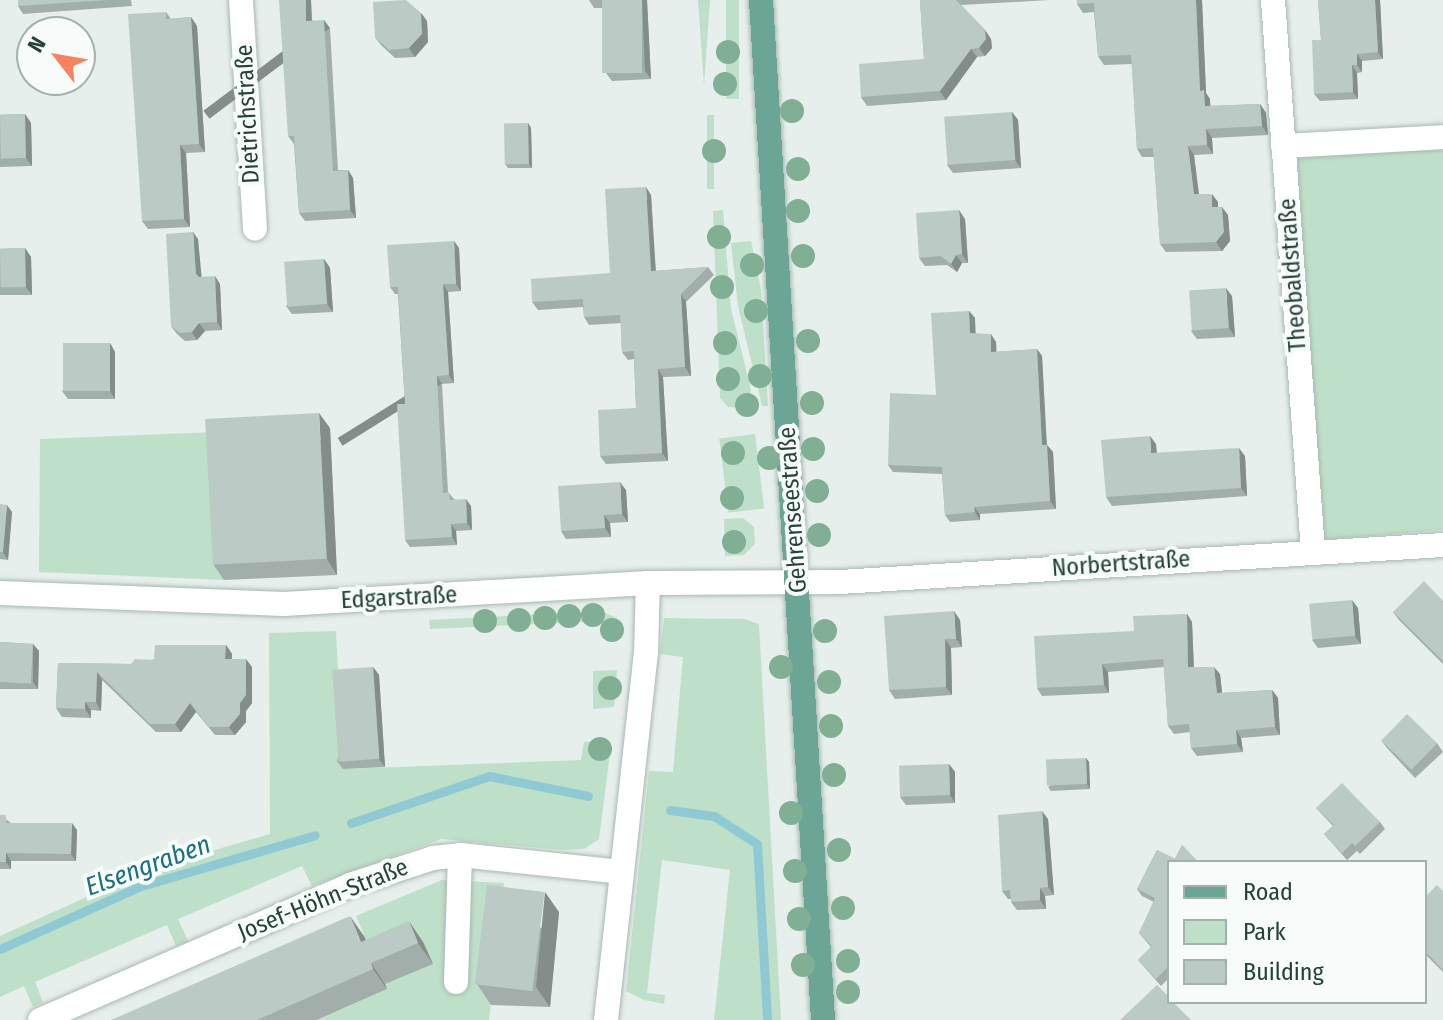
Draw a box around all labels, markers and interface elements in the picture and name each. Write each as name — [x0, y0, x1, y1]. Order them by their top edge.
north arrow — [16, 16, 96, 96]
text: N — [22, 32, 52, 57]
street label: Dietrichstraße — [230, 44, 266, 184]
street label: Theobaldstraße — [1273, 197, 1313, 353]
street label: Gehrenseestraße — [773, 426, 813, 594]
street label: Norbertstraße — [1051, 545, 1191, 583]
street label: Edgarstraße — [340, 581, 458, 615]
water label: Elsengraben — [81, 829, 215, 903]
street label: Josef-Höhn-Straße — [234, 853, 412, 947]
legend — [1167, 860, 1427, 1004]
text: Road — [1243, 878, 1293, 906]
text: Park — [1243, 918, 1286, 946]
text: Building — [1243, 958, 1324, 986]

